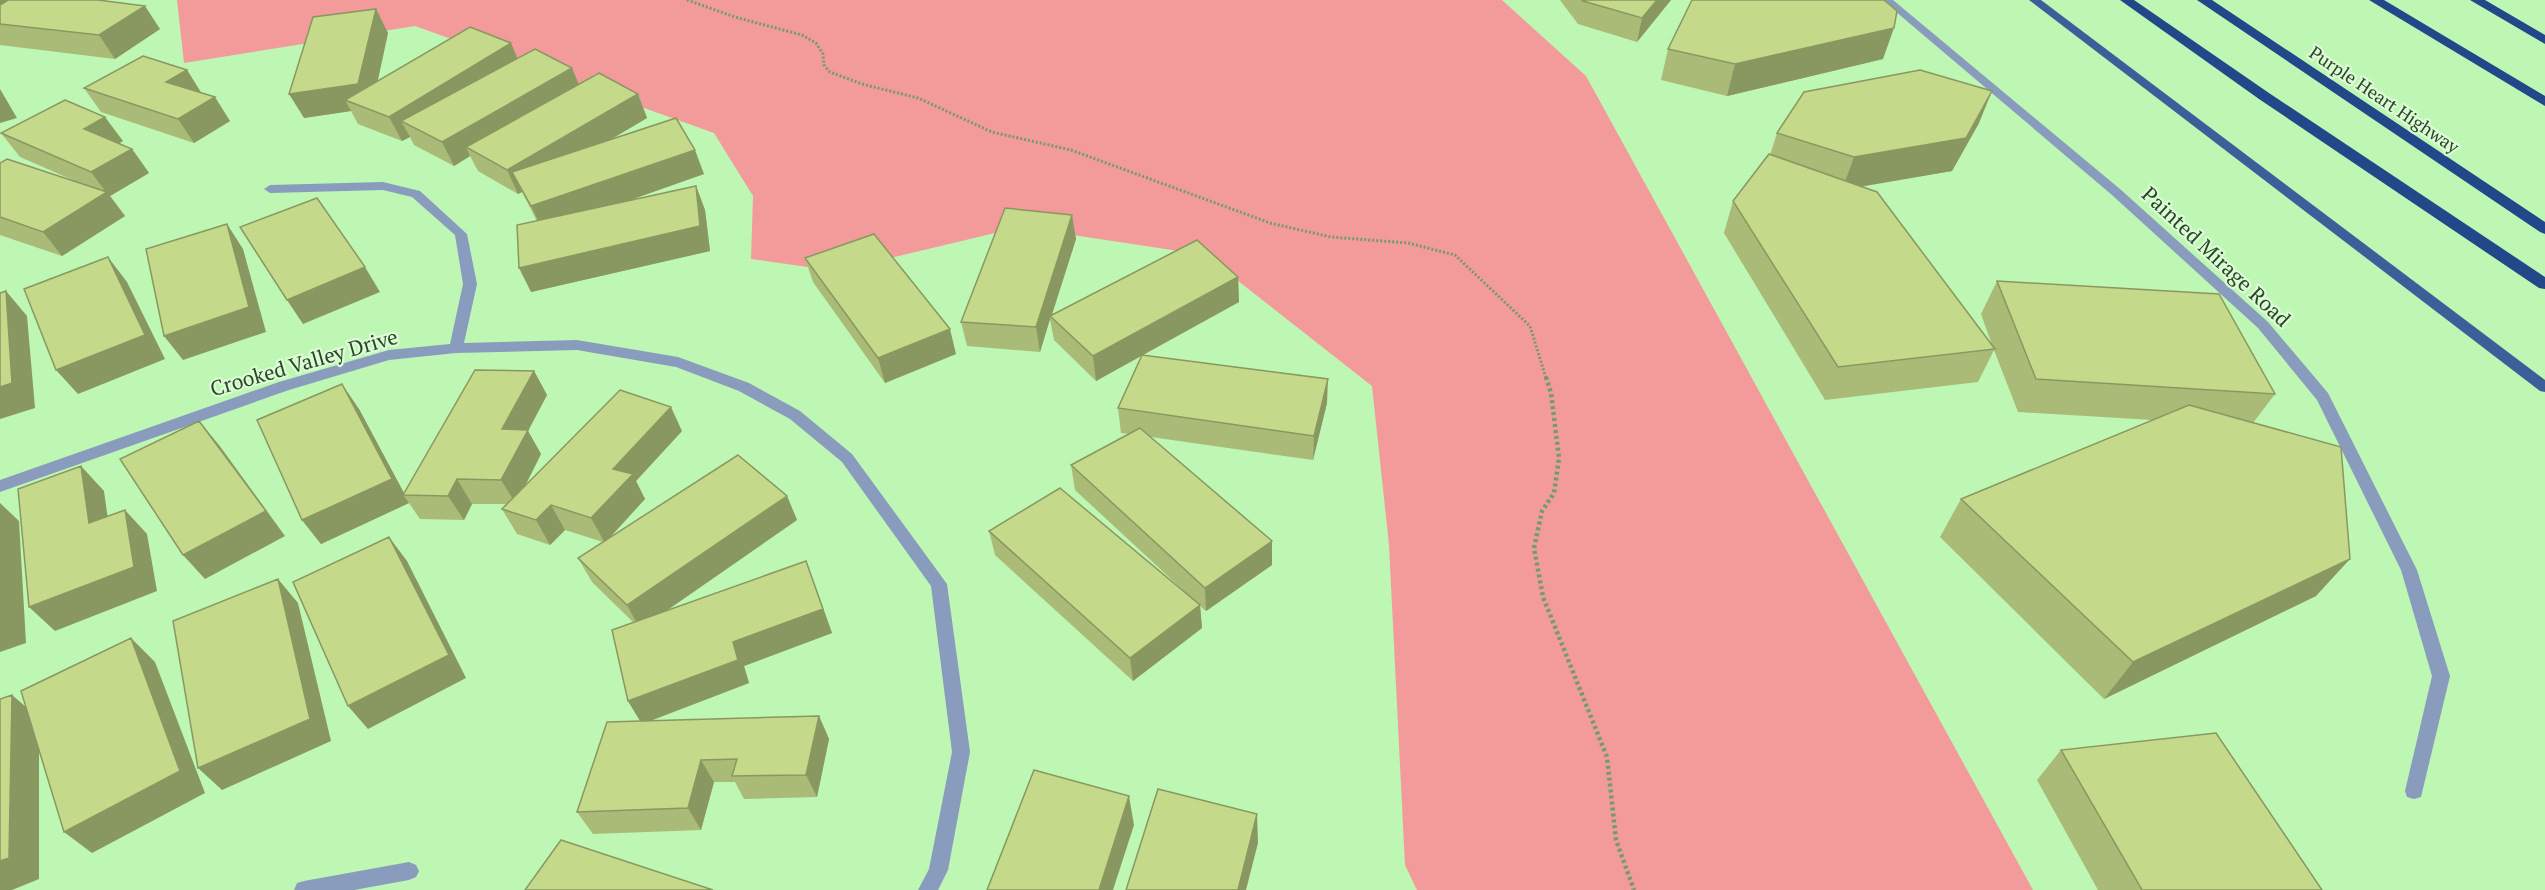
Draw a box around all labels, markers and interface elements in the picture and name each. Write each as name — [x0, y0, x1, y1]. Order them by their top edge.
street label: Purple Heart Highway — [2305, 40, 2465, 159]
street label: Painted Mirage Road — [2136, 180, 2297, 333]
street label: Crooked Valley Drive — [207, 322, 401, 402]

